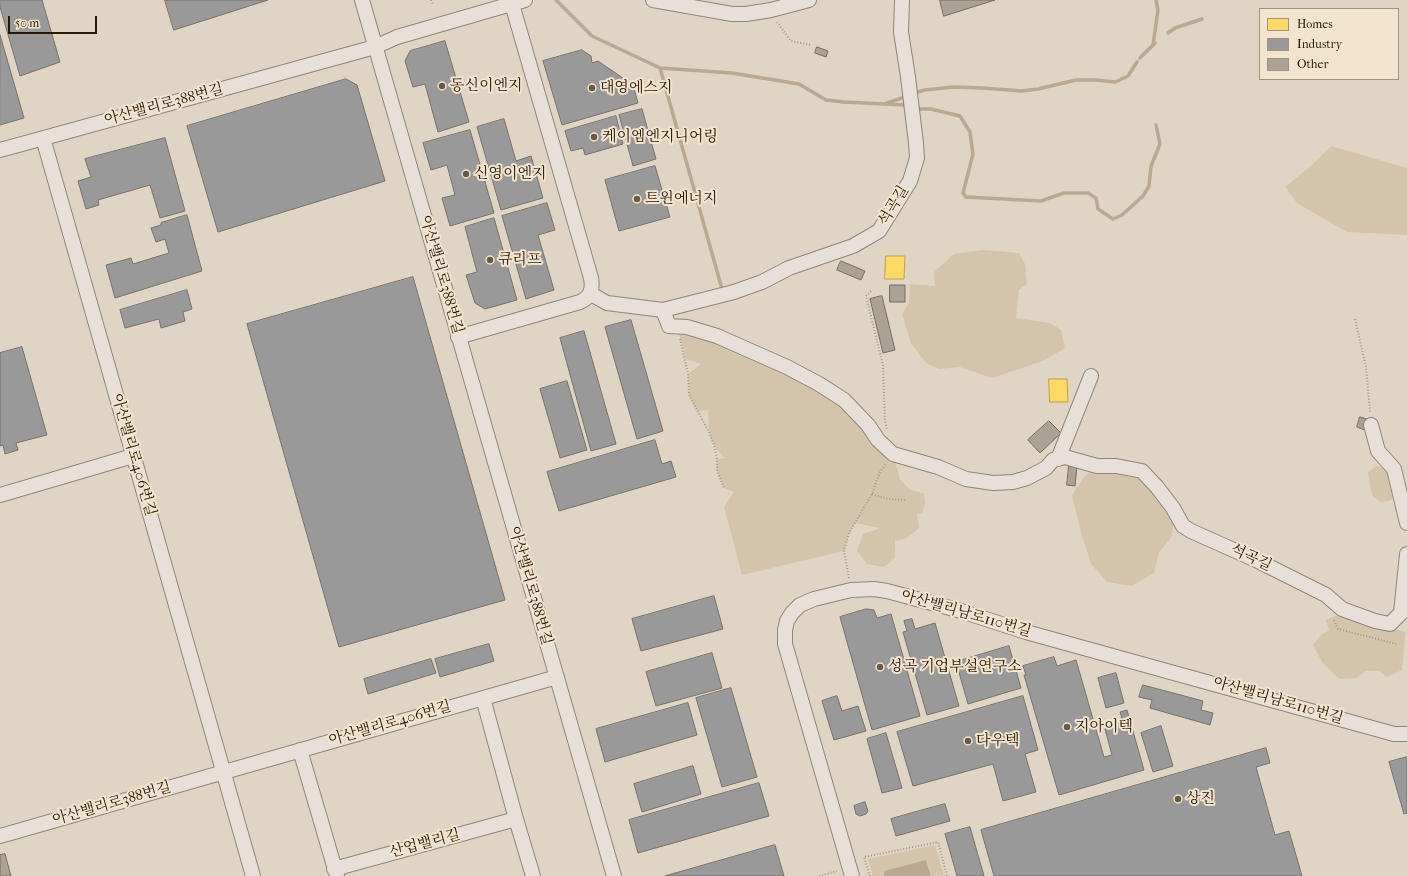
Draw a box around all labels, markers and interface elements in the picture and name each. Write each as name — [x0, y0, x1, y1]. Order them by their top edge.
scale bar — [10, 8, 99, 34]
legend — [1259, 8, 1399, 80]
text: 50 m — [15, 16, 39, 30]
text: Homes — [1297, 17, 1333, 31]
text: Industry — [1297, 37, 1342, 51]
text: Other — [1297, 57, 1329, 71]
place label: 동신이엔지 — [450, 77, 522, 95]
place label: 대영에스지 — [600, 79, 672, 97]
street label: 아산밸리로388번길 — [102, 80, 226, 130]
marker: 동신이엔지 — [437, 81, 447, 91]
marker: 대영에스지 — [587, 83, 597, 93]
place label: 케이엠엔지니어링 — [602, 128, 718, 146]
marker: 케이엠엔지니어링 — [589, 132, 599, 142]
place label: 신영이엔지 — [474, 165, 546, 183]
marker: 신영이엔지 — [461, 169, 471, 179]
street label: 석곡길 — [875, 183, 913, 229]
place label: 트윈에너지 — [645, 190, 717, 208]
marker: 트윈에너지 — [632, 194, 642, 204]
street label: 아산밸리로388번길 — [415, 214, 467, 336]
place label: 큐리프 — [498, 251, 541, 269]
marker: 큐리프 — [485, 255, 495, 265]
street label: 아산밸리로406번길 — [107, 392, 159, 518]
street label: 아산밸리로388번길 — [504, 525, 556, 647]
street label: 석곡길 — [1227, 541, 1275, 575]
street label: 아산밸리남로110번길 — [899, 587, 1033, 641]
place label: 성곡 기업부설연구소 — [888, 658, 1022, 676]
marker: 성곡 기업부설연구소 — [875, 662, 885, 672]
street label: 아산밸리남로110번길 — [1211, 674, 1345, 728]
street label: 아산밸리로406번길 — [327, 698, 453, 750]
place label: 지아이텍 — [1075, 718, 1133, 736]
marker: 지아이텍 — [1062, 722, 1072, 732]
place label: 다우텍 — [976, 732, 1019, 750]
marker: 다우텍 — [963, 736, 973, 746]
street label: 아산밸리로388번길 — [51, 778, 173, 830]
place label: 상진 — [1186, 790, 1215, 808]
marker: 상진 — [1173, 794, 1183, 804]
street label: 산업밸리길 — [388, 826, 462, 862]

